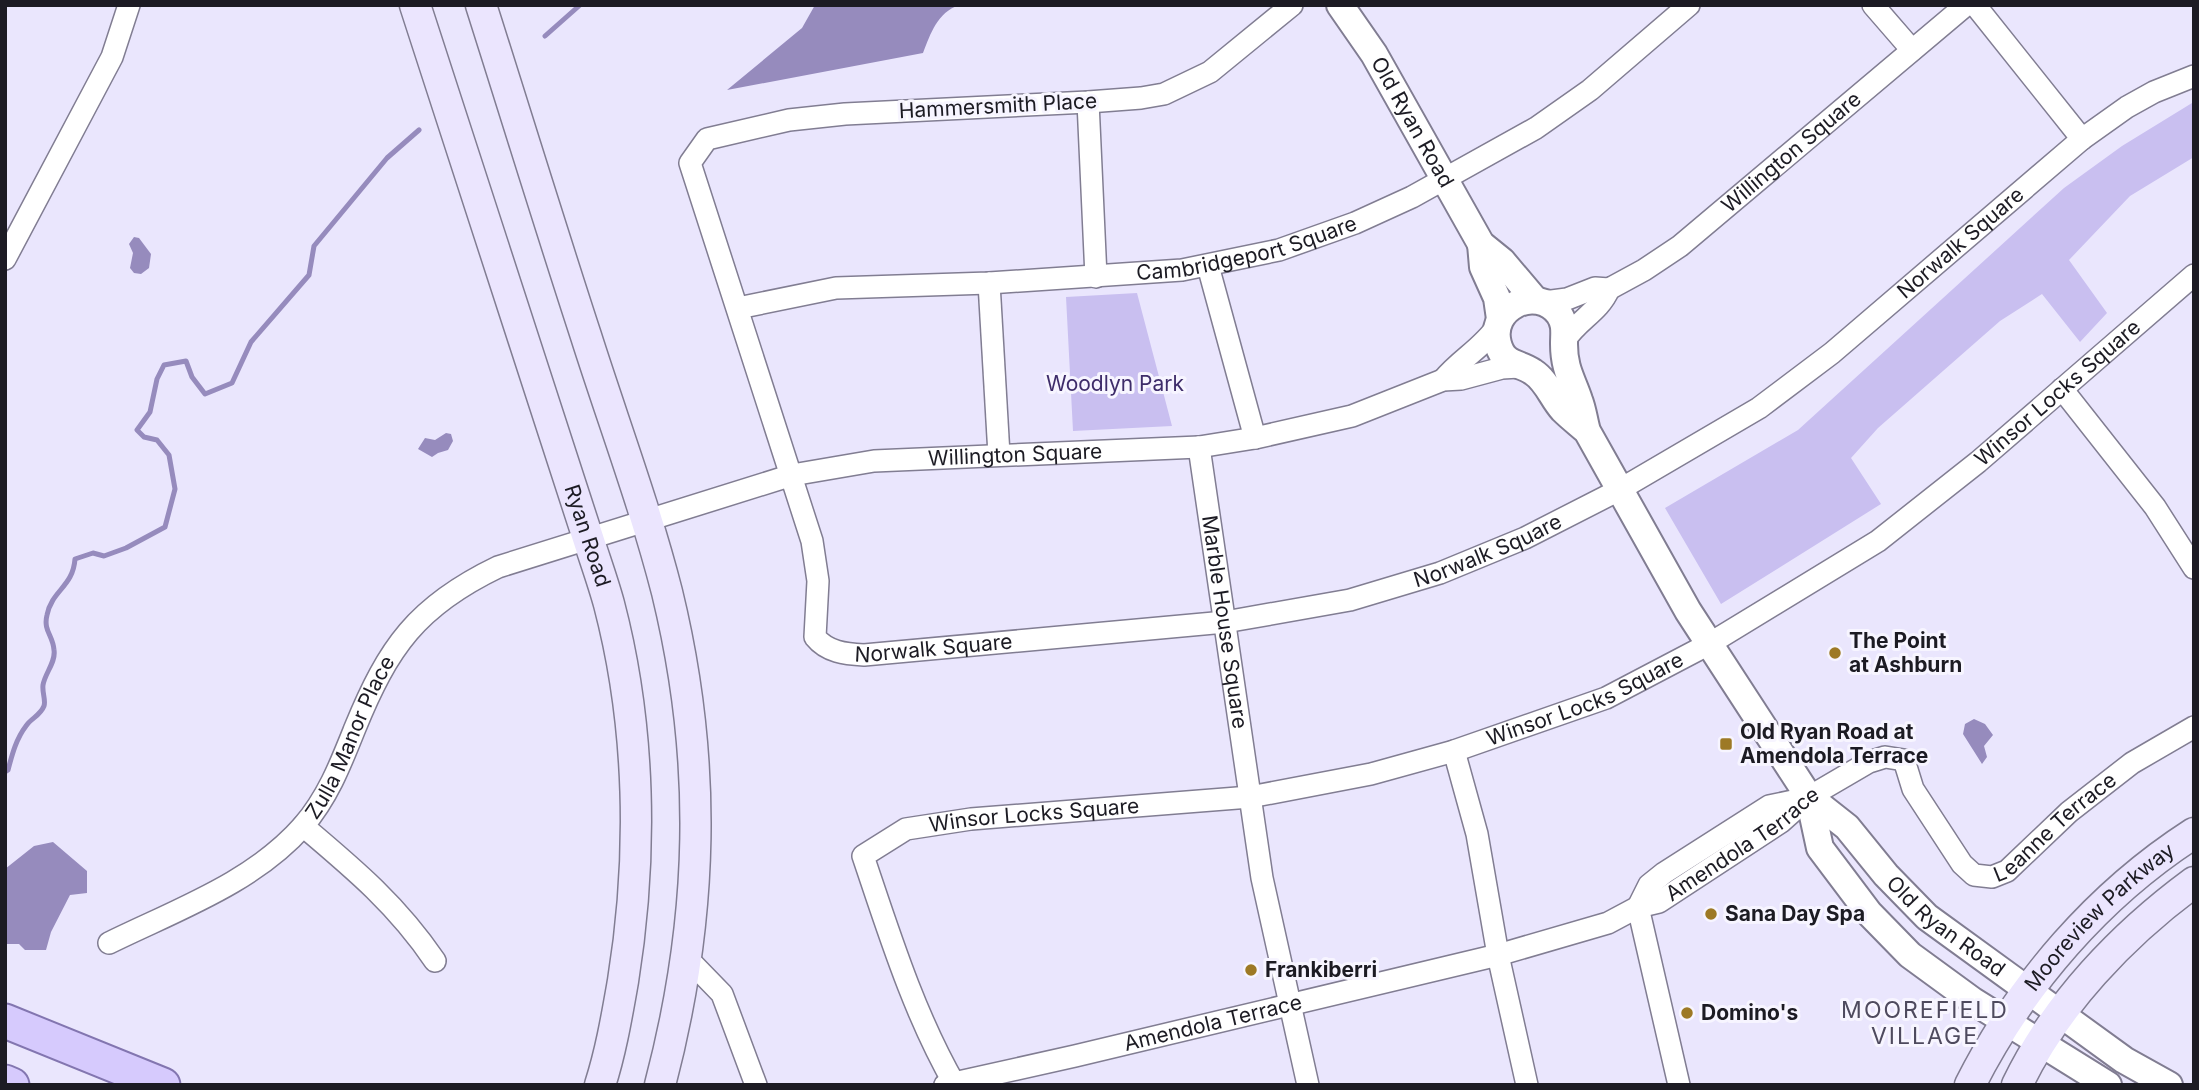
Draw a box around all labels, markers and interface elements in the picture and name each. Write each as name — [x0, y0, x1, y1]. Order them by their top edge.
street label: Old Ryan Road — [1366, 52, 1460, 192]
street label: Willington Square — [1716, 86, 1866, 218]
street label: Hammersmith Place — [898, 88, 1098, 123]
street label: Norwalk Square — [1892, 182, 2029, 304]
street label: Cambridgeport Square — [1135, 210, 1360, 285]
street label: Winsor Locks Square — [1969, 314, 2145, 471]
park label: Woodlyn Park — [1046, 371, 1184, 396]
street label: Willington Square — [927, 438, 1103, 471]
street label: Ryan Road — [559, 481, 616, 590]
street label: Norwalk Square — [1411, 508, 1566, 592]
street label: Marble House Square — [1197, 514, 1253, 730]
street label: Norwalk Square — [854, 628, 1013, 667]
place label: The Point at Ashburn — [1849, 628, 1962, 677]
marker: The Point at Ashburn — [1827, 645, 1843, 661]
street label: Winsor Locks Square — [1483, 647, 1687, 751]
street label: Zulla Manor Place — [300, 651, 400, 824]
place label: Old Ryan Road at Amendola Terrace — [1740, 719, 1928, 768]
marker: Old Ryan Road at Amendola Terrace — [1718, 736, 1734, 752]
street label: Leanne Terrace — [1990, 767, 2121, 887]
street label: Amendola Terrace — [1661, 781, 1823, 906]
street label: Winsor Locks Square — [927, 793, 1140, 837]
street label: Mooreview Parkway — [2019, 837, 2179, 996]
street label: Old Ryan Road — [1882, 870, 2010, 982]
place label: Sana Day Spa — [1725, 901, 1865, 926]
marker: Sana Day Spa — [1703, 906, 1719, 922]
place label: Frankiberri — [1265, 957, 1377, 982]
marker: Frankiberri — [1243, 962, 1259, 978]
street label: Amendola Terrace — [1121, 989, 1304, 1056]
district label: MOOREFIELD VILLAGE — [1841, 996, 2009, 1050]
place label: Domino's — [1701, 1000, 1798, 1025]
marker: Domino's — [1679, 1005, 1695, 1021]

